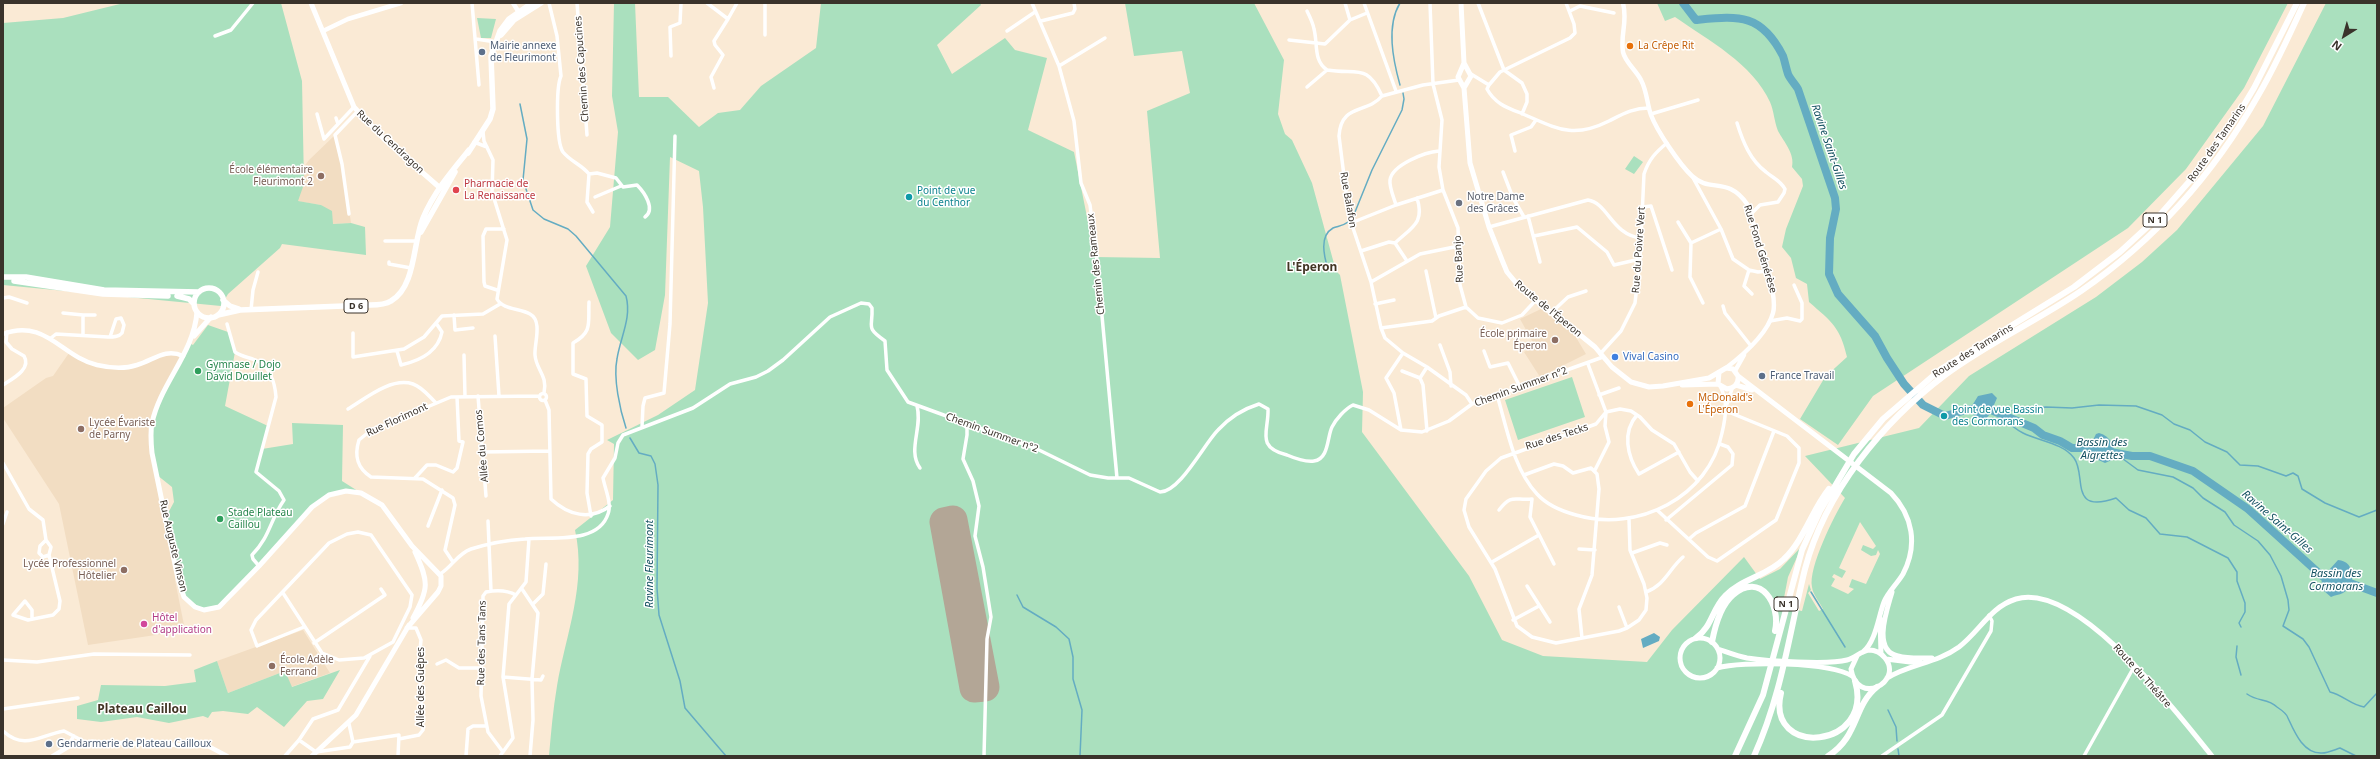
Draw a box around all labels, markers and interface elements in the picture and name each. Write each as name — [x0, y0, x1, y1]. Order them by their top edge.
street label: Chemin des Capucines — [572, 16, 592, 122]
north arrow — [2324, 16, 2364, 56]
text: N — [2328, 37, 2345, 55]
place label: Mairie annexe de Fleurimont — [490, 40, 556, 64]
place label: La Crêpe Rit — [1638, 40, 1694, 52]
marker: La Crêpe Rit — [1625, 41, 1635, 51]
marker: Mairie annexe de Fleurimont — [477, 47, 487, 57]
street label: Route des Tamarins — [2186, 102, 2248, 184]
water label: Ravine Saint-Gilles — [1808, 103, 1850, 191]
street label: Rue du Cendragon — [354, 108, 426, 176]
place label: École élémentaire Fleurimont 2 — [229, 164, 313, 188]
marker: École élémentaire Fleurimont 2 — [316, 171, 326, 181]
street label: Rue Balafon — [1337, 171, 1359, 229]
place label: Pharmacie de La Renaissance — [464, 178, 535, 202]
marker: Pharmacie de La Renaissance — [451, 185, 461, 195]
place label: Point de vue du Centhor — [917, 185, 975, 208]
place label: Notre Dame des Grâces — [1467, 191, 1524, 214]
marker: Point de vue du Centhor — [904, 192, 914, 202]
marker: Notre Dame des Grâces — [1454, 198, 1464, 208]
street label: Rue Fond Générèse — [1741, 203, 1779, 295]
street label: Rue du Poivre Vert — [1630, 206, 1648, 294]
street label: Chemin des Rameaux — [1085, 213, 1107, 315]
road number: N 1 — [2143, 213, 2167, 227]
street label: Rue Banjo — [1452, 235, 1466, 283]
district label: L'Éperon — [1287, 261, 1337, 275]
street label: Route de l'Éperon — [1512, 278, 1584, 340]
road number: D 6 — [344, 299, 368, 313]
street label: Route des Tamarins — [1931, 321, 2015, 381]
place label: École primaire Éperon — [1480, 328, 1547, 352]
marker: École primaire Éperon — [1550, 335, 1560, 345]
place label: Vival Casino — [1623, 351, 1679, 363]
marker: Vival Casino — [1610, 352, 1620, 362]
place label: Gymnase / Dojo David Douillet — [206, 359, 281, 382]
street label: Chemin Summer n°2 — [1473, 365, 1569, 409]
marker: Gymnase / Dojo David Douillet — [193, 366, 203, 376]
place label: France Travail — [1770, 370, 1834, 382]
marker: France Travail — [1757, 371, 1767, 381]
place label: McDonald's L'Éperon — [1698, 392, 1752, 416]
marker: McDonald's L'Éperon — [1685, 399, 1695, 409]
street label: Rue Florimont — [364, 401, 430, 439]
place label: Point de vue Bassin des Cormorans — [1952, 404, 2043, 428]
street label: Allée du Comos — [473, 409, 491, 483]
street label: Chemin Summer n°2 — [944, 411, 1040, 455]
marker: Point de vue Bassin des Cormorans — [1939, 411, 1949, 421]
place label: Lycée Évariste de Parny — [89, 417, 155, 440]
street label: Rue des Tecks — [1524, 421, 1590, 453]
marker: Lycée Évariste de Parny — [76, 424, 86, 434]
water label: Bassin des Aigrettes — [2076, 436, 2128, 462]
water label: Ravine Saint-Gilles — [2239, 488, 2315, 556]
street label: Rue Auguste Vinson — [157, 499, 189, 593]
place label: Stade Plateau Caillou — [228, 507, 292, 530]
marker: Stade Plateau Caillou — [215, 514, 225, 524]
water label: Ravine Fleurimont — [643, 520, 657, 608]
place label: Lycée Professionnel Hôtelier — [23, 558, 116, 582]
marker: Lycée Professionnel Hôtelier — [119, 565, 129, 575]
water label: Bassin des Cormorans — [2309, 567, 2363, 593]
road number: N 1 — [1774, 597, 1798, 611]
street label: Rue des Tans Tans — [475, 600, 489, 686]
place label: Hôtel d'application — [152, 612, 212, 636]
marker: Hôtel d'application — [139, 619, 149, 629]
street label: Route du Théâtre — [2110, 642, 2174, 710]
street label: Allée des Guêpes — [415, 647, 427, 727]
place label: École Adèle Ferrand — [280, 654, 334, 678]
marker: École Adèle Ferrand — [267, 661, 277, 671]
district label: Plateau Caillou — [97, 703, 187, 717]
place label: Gendarmerie de Plateau Cailloux — [57, 738, 211, 750]
marker: Gendarmerie de Plateau Cailloux — [44, 739, 54, 749]

